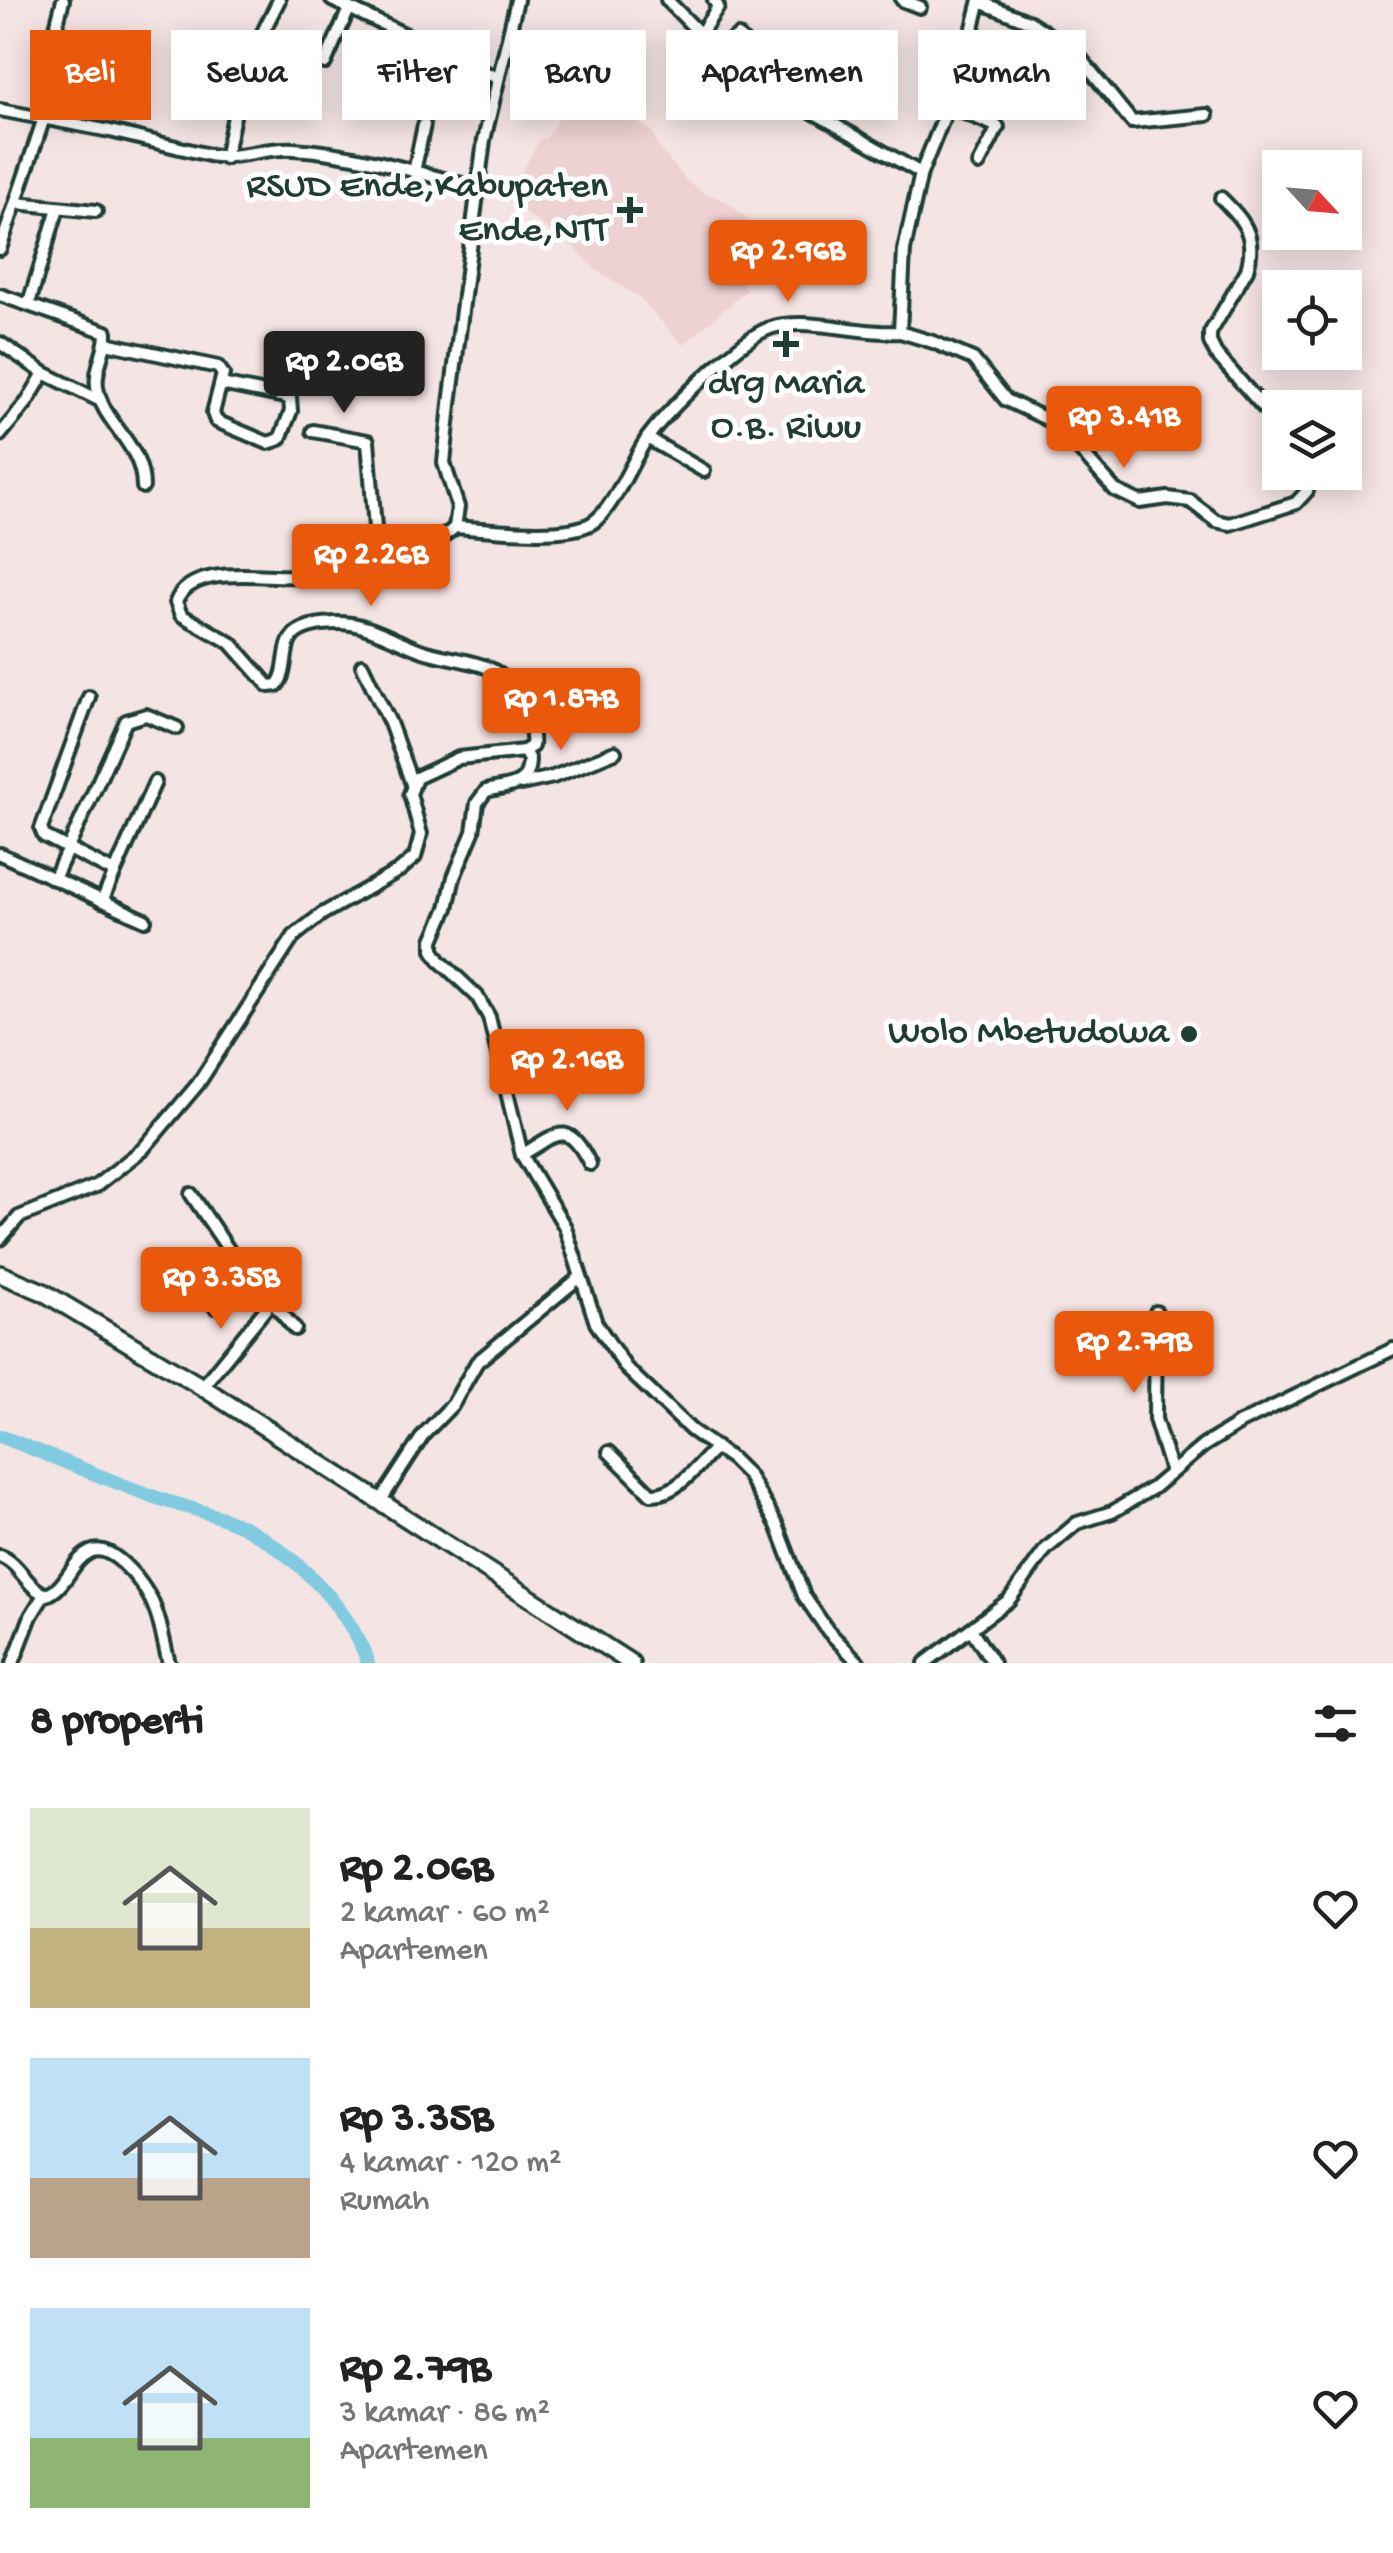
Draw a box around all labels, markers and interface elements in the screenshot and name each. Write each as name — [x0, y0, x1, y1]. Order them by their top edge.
chip: Beli — [30, 30, 151, 120]
chip: Sewa — [171, 30, 322, 120]
chip: Filter — [342, 30, 490, 120]
chip: Baru — [510, 30, 646, 120]
chip: Apartemen — [666, 30, 898, 120]
chip: Rumah — [918, 30, 1086, 120]
north arrow — [1262, 150, 1362, 250]
map controls — [1262, 150, 1362, 490]
place label: RSUD Ende,Kabupaten Ende,NTT — [246, 166, 609, 254]
marker: RSUD Ende,Kabupaten Ende,NTT — [617, 197, 643, 223]
pin: Rp 2.96B — [685, 220, 891, 305]
text: Rp 2.96B — [731, 233, 845, 271]
button: locate — [1262, 270, 1362, 370]
pin: Rp 2.06B — [241, 331, 447, 416]
marker: drg Maria O.B. Riwu — [773, 331, 799, 357]
text: Rp 2.06B — [286, 344, 402, 382]
place label: drg Maria O.B. Riwu — [708, 363, 866, 451]
pin: Rp 3.41B — [1021, 386, 1227, 471]
button: layers — [1262, 390, 1362, 490]
text: Rp 3.41B — [1068, 399, 1180, 437]
pin: Rp 2.26B — [268, 524, 474, 609]
text: Rp 2.26B — [314, 537, 428, 575]
pin: Rp 1.87B — [458, 668, 664, 753]
text: Rp 1.87B — [504, 681, 618, 719]
place label: Wolo Mbetudowa — [888, 1012, 1171, 1056]
marker: Wolo Mbetudowa — [1178, 1023, 1200, 1045]
pin: Rp 2.16B — [464, 1029, 670, 1114]
text: Rp 2.16B — [511, 1042, 623, 1080]
pin: Rp 3.35B — [118, 1247, 324, 1332]
text: Rp 3.35B — [163, 1260, 279, 1298]
pin: Rp 2.79B — [1031, 1311, 1237, 1396]
text: Rp 2.79B — [1077, 1324, 1191, 1362]
icon: filters — [1308, 1696, 1363, 1751]
text: 8 properti — [30, 1699, 204, 1748]
text: Rp 2.06B — [340, 1846, 493, 1895]
icon: home — [110, 1848, 230, 1968]
icon: heart — [1308, 1881, 1363, 1936]
text: 2 kamar · 60 m² — [340, 1895, 550, 1933]
text: Apartemen — [340, 1933, 488, 1971]
text: Rp 3.35B — [340, 2096, 493, 2145]
icon: home — [110, 2098, 230, 2218]
icon: heart — [1308, 2131, 1363, 2186]
text: 4 kamar · 120 m² — [340, 2145, 562, 2183]
text: Rumah — [340, 2183, 429, 2221]
text: Rp 2.79B — [340, 2346, 491, 2395]
icon: home — [110, 2348, 230, 2468]
icon: heart — [1308, 2381, 1363, 2436]
text: 3 kamar · 86 m² — [340, 2395, 550, 2433]
text: Apartemen — [340, 2433, 488, 2471]

